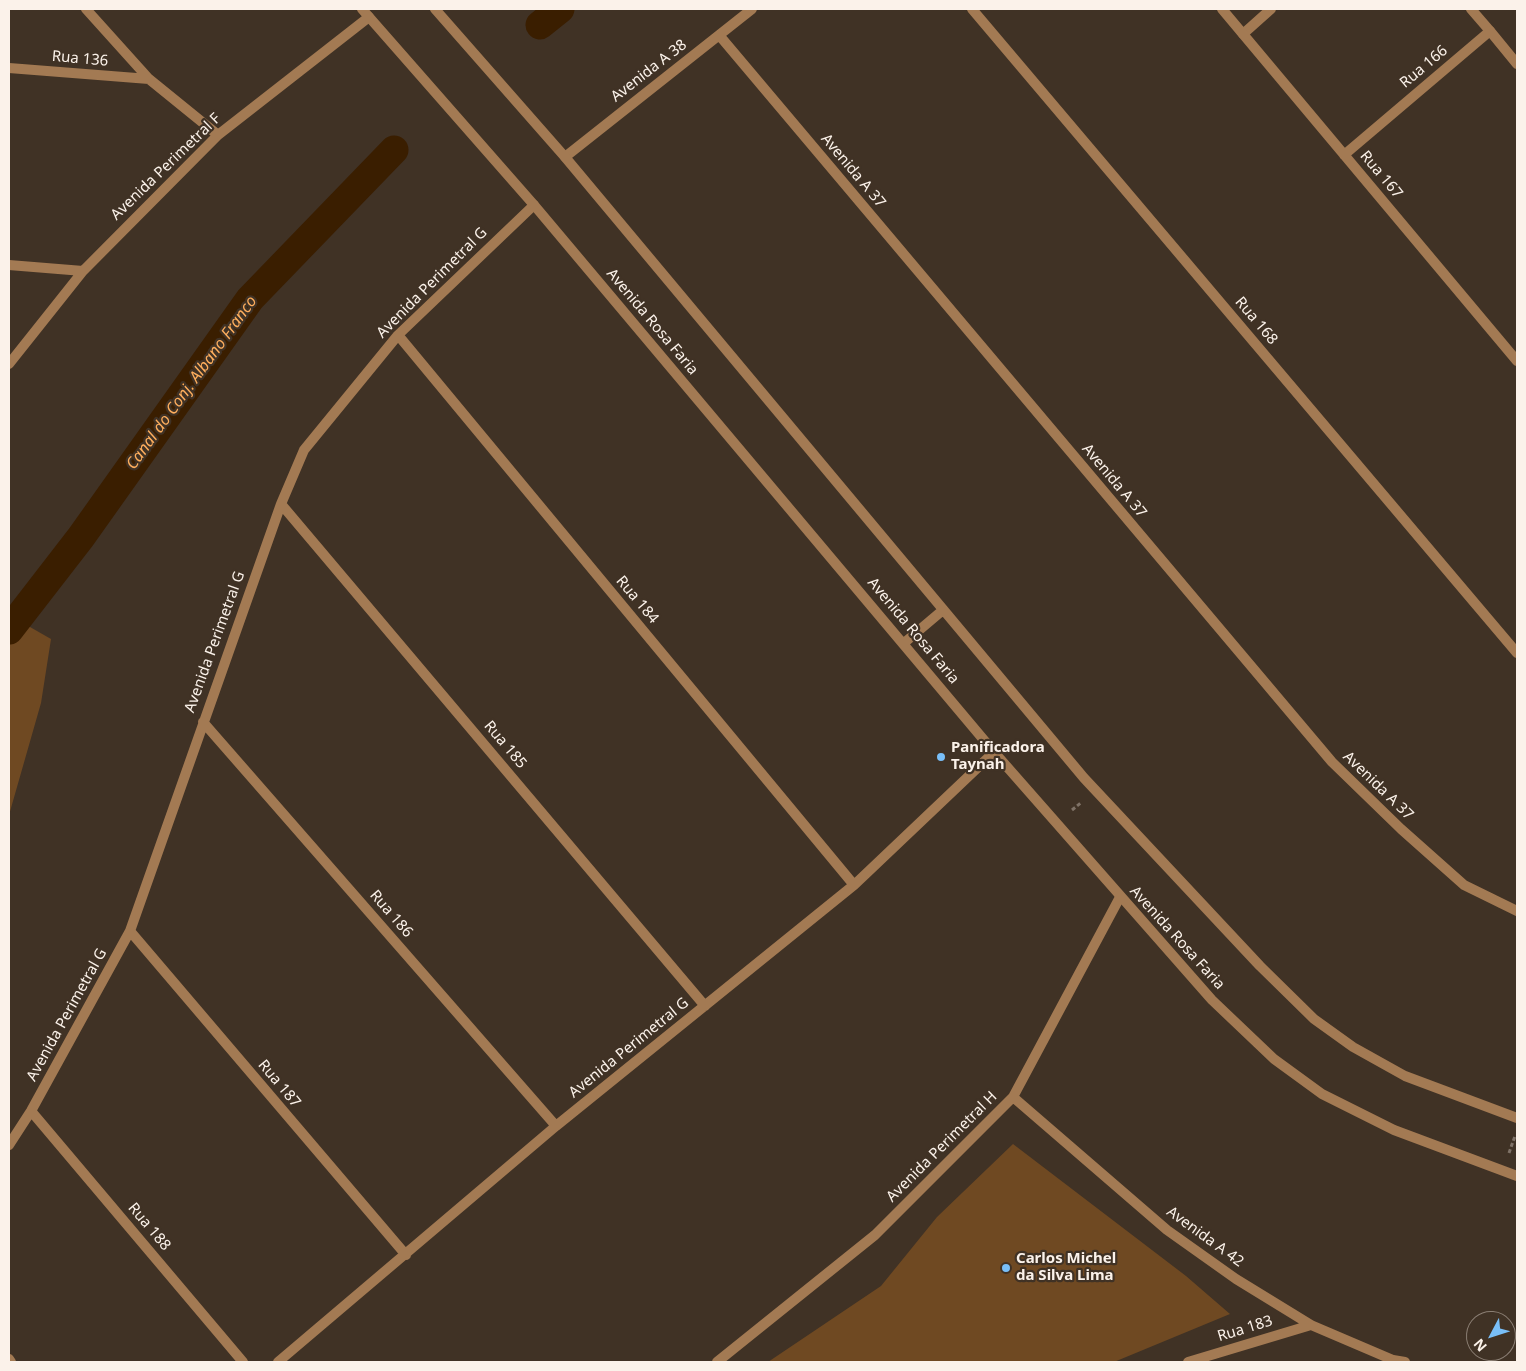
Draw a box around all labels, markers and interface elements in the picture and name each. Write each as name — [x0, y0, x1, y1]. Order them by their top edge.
street label: Avenida A 38 — [608, 36, 690, 106]
street label: Rua 166 — [1397, 42, 1451, 92]
street label: Rua 136 — [51, 48, 109, 70]
street label: Avenida Perimetral F — [107, 110, 225, 224]
street label: Avenida A 37 — [817, 130, 889, 212]
street label: Rua 167 — [1356, 148, 1406, 202]
street label: Avenida Perimetral G — [373, 224, 491, 342]
street label: Avenida Rosa Faria — [602, 265, 702, 379]
water label: Canal do Conj. Albano Franco — [123, 292, 261, 474]
street label: Rua 168 — [1231, 294, 1281, 348]
street label: Avenida A 37 — [1078, 440, 1150, 522]
street label: Avenida Perimetral G — [181, 569, 249, 715]
street label: Rua 184 — [612, 573, 662, 627]
street label: Avenida Rosa Faria — [863, 574, 963, 688]
street label: Rua 185 — [480, 718, 530, 772]
place label: Panificadora Taynah — [951, 739, 1045, 774]
street label: Avenida A 37 — [1339, 748, 1417, 824]
marker: Panificadora Taynah — [935, 751, 947, 763]
street label: Avenida Rosa Faria — [1126, 883, 1228, 993]
street label: Rua 186 — [366, 887, 416, 941]
street label: Avenida Perimetral G — [23, 946, 111, 1084]
street label: Avenida Perimetral G — [565, 994, 693, 1102]
street label: Rua 187 — [254, 1057, 304, 1111]
street label: Avenida Perimetral H — [883, 1088, 1001, 1206]
street label: Rua 188 — [124, 1200, 174, 1254]
street label: Avenida A 42 — [1163, 1203, 1247, 1271]
place label: Carlos Michel da Silva Lima — [1016, 1250, 1116, 1285]
marker: Carlos Michel da Silva Lima — [1000, 1262, 1012, 1274]
north arrow — [1466, 1311, 1516, 1361]
street label: Rua 183 — [1215, 1312, 1275, 1346]
text: N — [1469, 1335, 1491, 1356]

